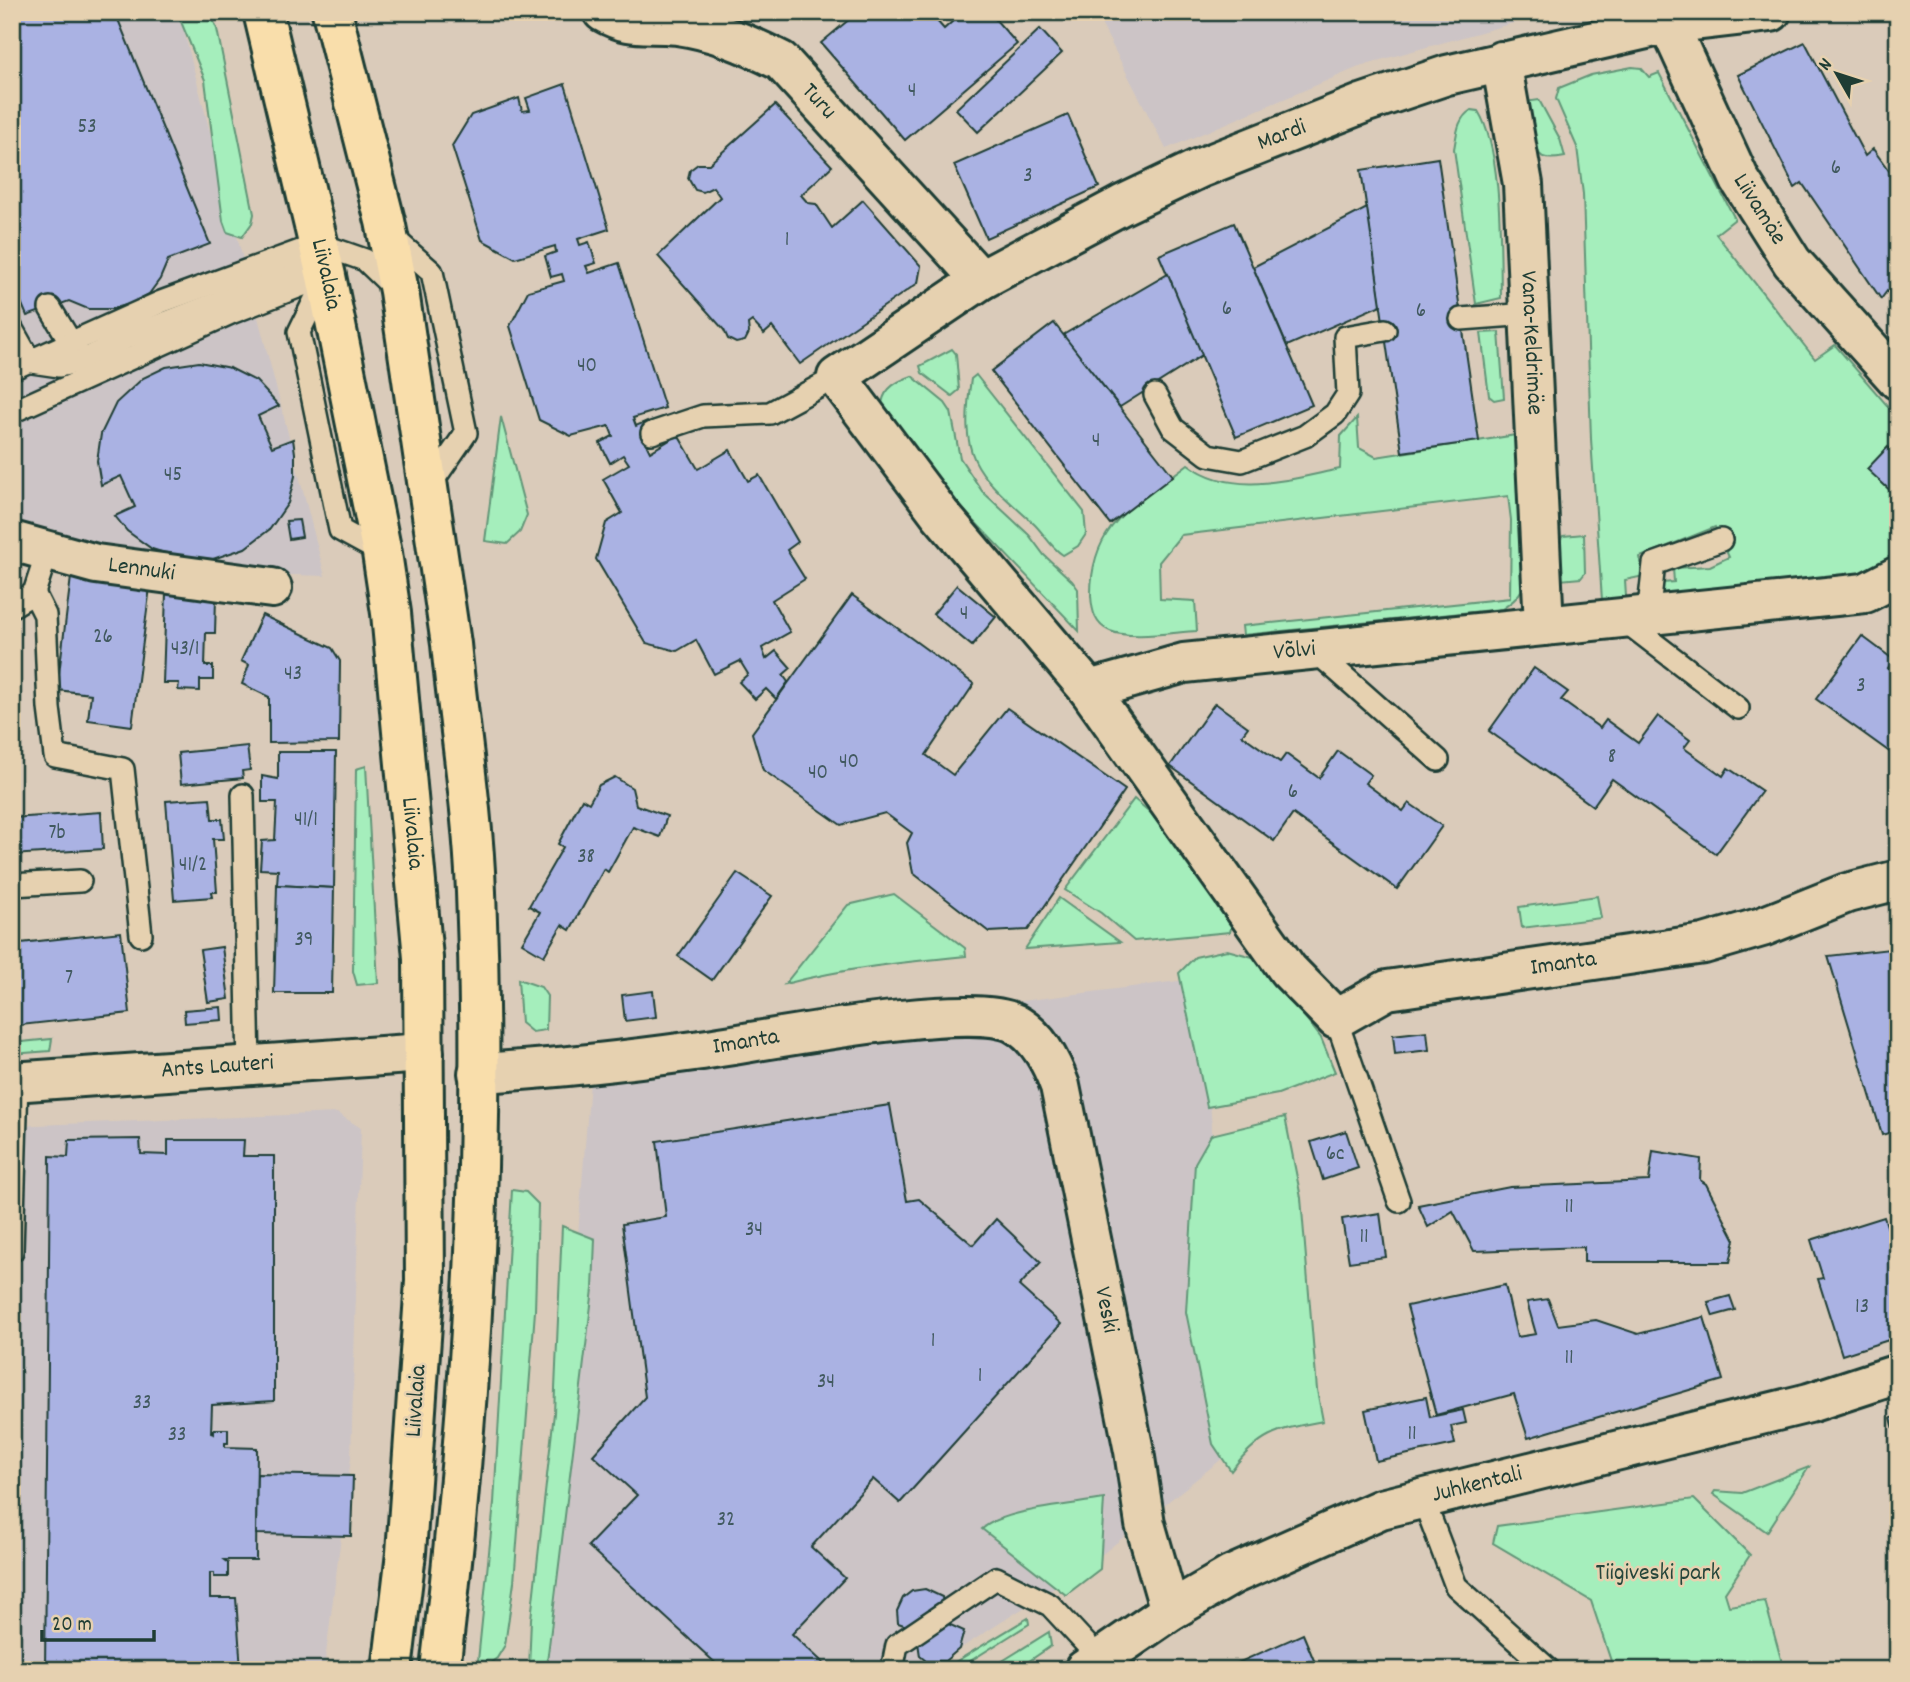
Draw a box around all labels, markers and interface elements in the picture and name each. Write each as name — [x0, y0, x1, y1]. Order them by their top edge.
north arrow — [1801, 38, 1871, 108]
text: N — [1813, 53, 1840, 78]
street label: Turu — [792, 76, 844, 128]
house number: 4 — [908, 77, 916, 107]
street label: Mardi — [1253, 111, 1311, 161]
house number: 53 — [77, 113, 97, 143]
house number: 6 — [1831, 154, 1841, 184]
house number: 3 — [1023, 162, 1033, 192]
street label: Liivamäe — [1723, 167, 1794, 252]
house number: 1 — [785, 226, 789, 256]
street label: Liivalaia — [301, 235, 350, 314]
street label: Vana-Keldrimäe — [1510, 270, 1551, 416]
house number: 6 — [1222, 295, 1232, 325]
house number: 6 — [1416, 297, 1426, 327]
house number: 40 — [577, 352, 597, 382]
house number: 4 — [1092, 427, 1100, 457]
house number: 45 — [164, 461, 182, 491]
street label: Lennuki — [106, 549, 177, 592]
house number: 4 — [960, 600, 968, 630]
house number: 26 — [93, 623, 113, 653]
street label: Võlvi — [1272, 633, 1317, 671]
house number: 43/1 — [171, 635, 199, 665]
house number: 43 — [284, 660, 302, 690]
house number: 3 — [1856, 672, 1866, 702]
house number: 8 — [1608, 743, 1616, 773]
house number: 40 — [839, 748, 859, 778]
house number: 40 — [808, 759, 828, 789]
house number: 6 — [1288, 778, 1298, 808]
street label: Liivalaia — [391, 796, 432, 872]
house number: 41/1 — [294, 806, 318, 836]
house number: 7b — [48, 819, 66, 849]
house number: 38 — [577, 843, 595, 873]
house number: 41/2 — [179, 851, 207, 881]
house number: 39 — [295, 926, 313, 956]
street label: Imanta — [1528, 943, 1599, 986]
house number: 7 — [65, 964, 73, 994]
street label: Imanta — [710, 1020, 782, 1065]
street label: Ants Lauteri — [160, 1047, 275, 1088]
house number: 6c — [1326, 1140, 1344, 1170]
house number: 11 — [1564, 1193, 1574, 1223]
house number: 34 — [745, 1216, 763, 1246]
house number: 11 — [1359, 1223, 1369, 1253]
street label: Veski — [1084, 1284, 1127, 1336]
house number: 13 — [1855, 1293, 1869, 1323]
house number: 1 — [931, 1327, 935, 1357]
house number: 11 — [1564, 1344, 1574, 1374]
house number: 1 — [978, 1362, 982, 1392]
street label: Liivalaia — [398, 1363, 437, 1438]
house number: 34 — [817, 1368, 835, 1398]
house number: 33 — [133, 1389, 151, 1419]
house number: 11 — [1407, 1420, 1417, 1450]
house number: 33 — [168, 1421, 186, 1451]
street label: Juhkentali — [1428, 1458, 1526, 1513]
house number: 32 — [717, 1506, 735, 1536]
park label: Tiigiveski park — [1596, 1557, 1720, 1591]
scale bar — [42, 1598, 154, 1642]
text: 20 m — [52, 1611, 92, 1641]

